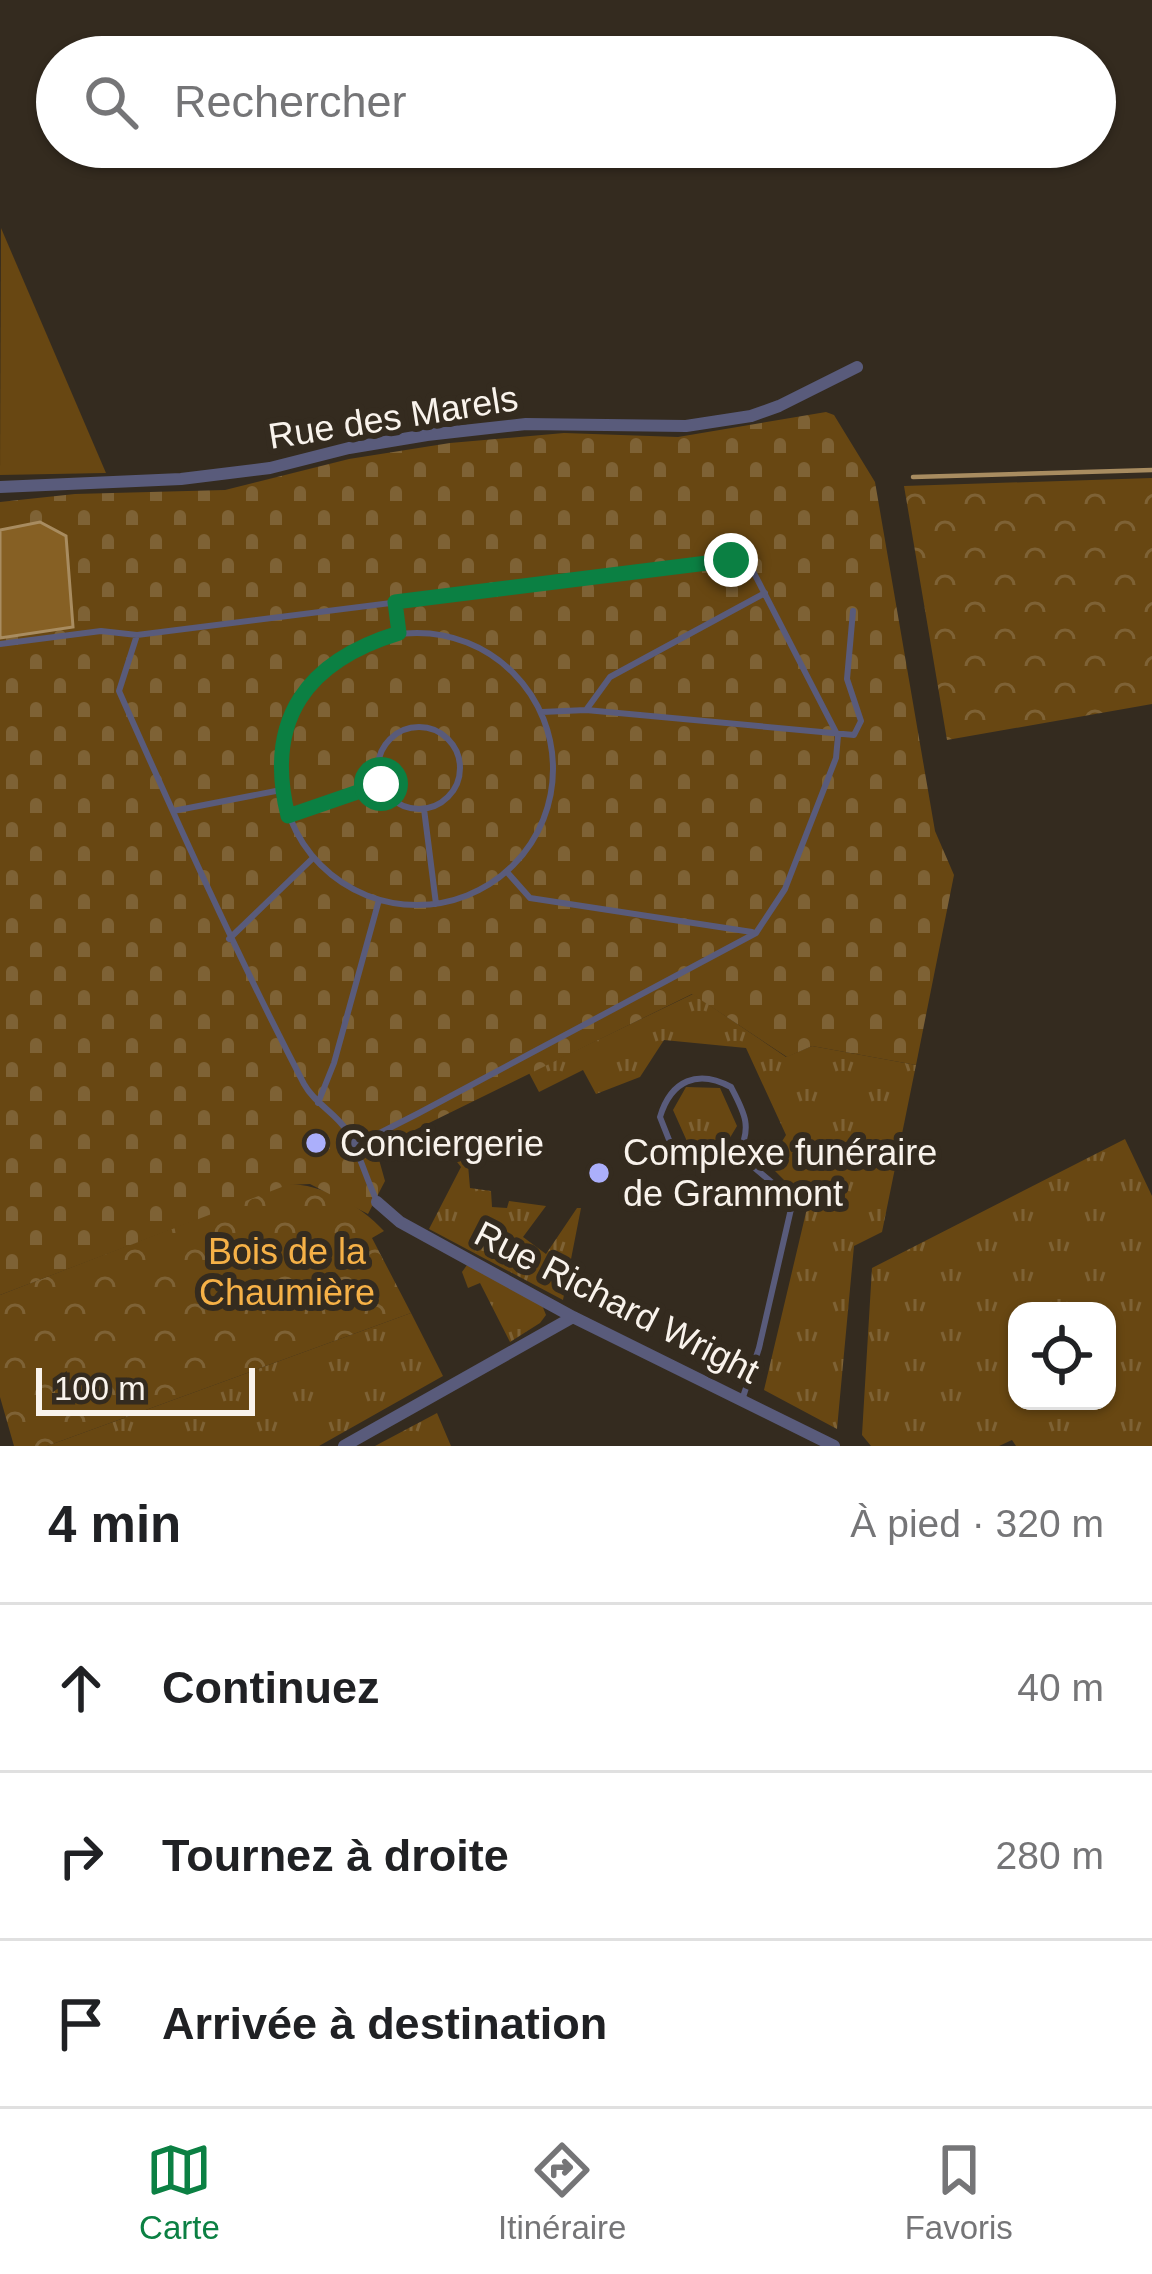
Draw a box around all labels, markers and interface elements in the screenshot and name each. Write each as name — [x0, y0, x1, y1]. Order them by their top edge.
search box — [36, 36, 1116, 168]
icon: search — [78, 69, 144, 135]
text: Rechercher — [174, 76, 407, 127]
street label: Rue des Marels — [265, 377, 521, 457]
route end — [704, 533, 758, 587]
route start — [354, 757, 408, 811]
place label: Conciergerie — [340, 1123, 544, 1164]
marker: Conciergerie — [303, 1130, 329, 1156]
place label: Complexe funéraire de Grammont — [623, 1132, 937, 1214]
marker: Complexe funéraire de Grammont — [586, 1160, 612, 1186]
street label: Rue Richard Wright — [468, 1213, 766, 1391]
park label: Bois de la Chaumière — [199, 1231, 375, 1313]
map controls — [1008, 1302, 1116, 1410]
button: locate — [1008, 1302, 1116, 1410]
scale bar — [36, 1362, 255, 1415]
text: 100 m — [54, 1370, 146, 1407]
text: 4 min — [48, 1496, 181, 1553]
text: À pied · 320 m — [850, 1502, 1104, 1545]
icon: ahead — [48, 1655, 114, 1721]
text: Continuez — [162, 1662, 379, 1713]
text: 40 m — [1017, 1666, 1104, 1709]
icon: right — [48, 1823, 114, 1889]
text: Tournez à droite — [162, 1830, 509, 1881]
text: 280 m — [996, 1834, 1104, 1877]
icon: arrive — [48, 1991, 114, 2057]
text: Arrivée à destination — [162, 1998, 607, 2049]
tab: Carte — [139, 2137, 220, 2247]
tab: Itinéraire — [498, 2137, 626, 2247]
tab: Favoris — [905, 2137, 1013, 2247]

